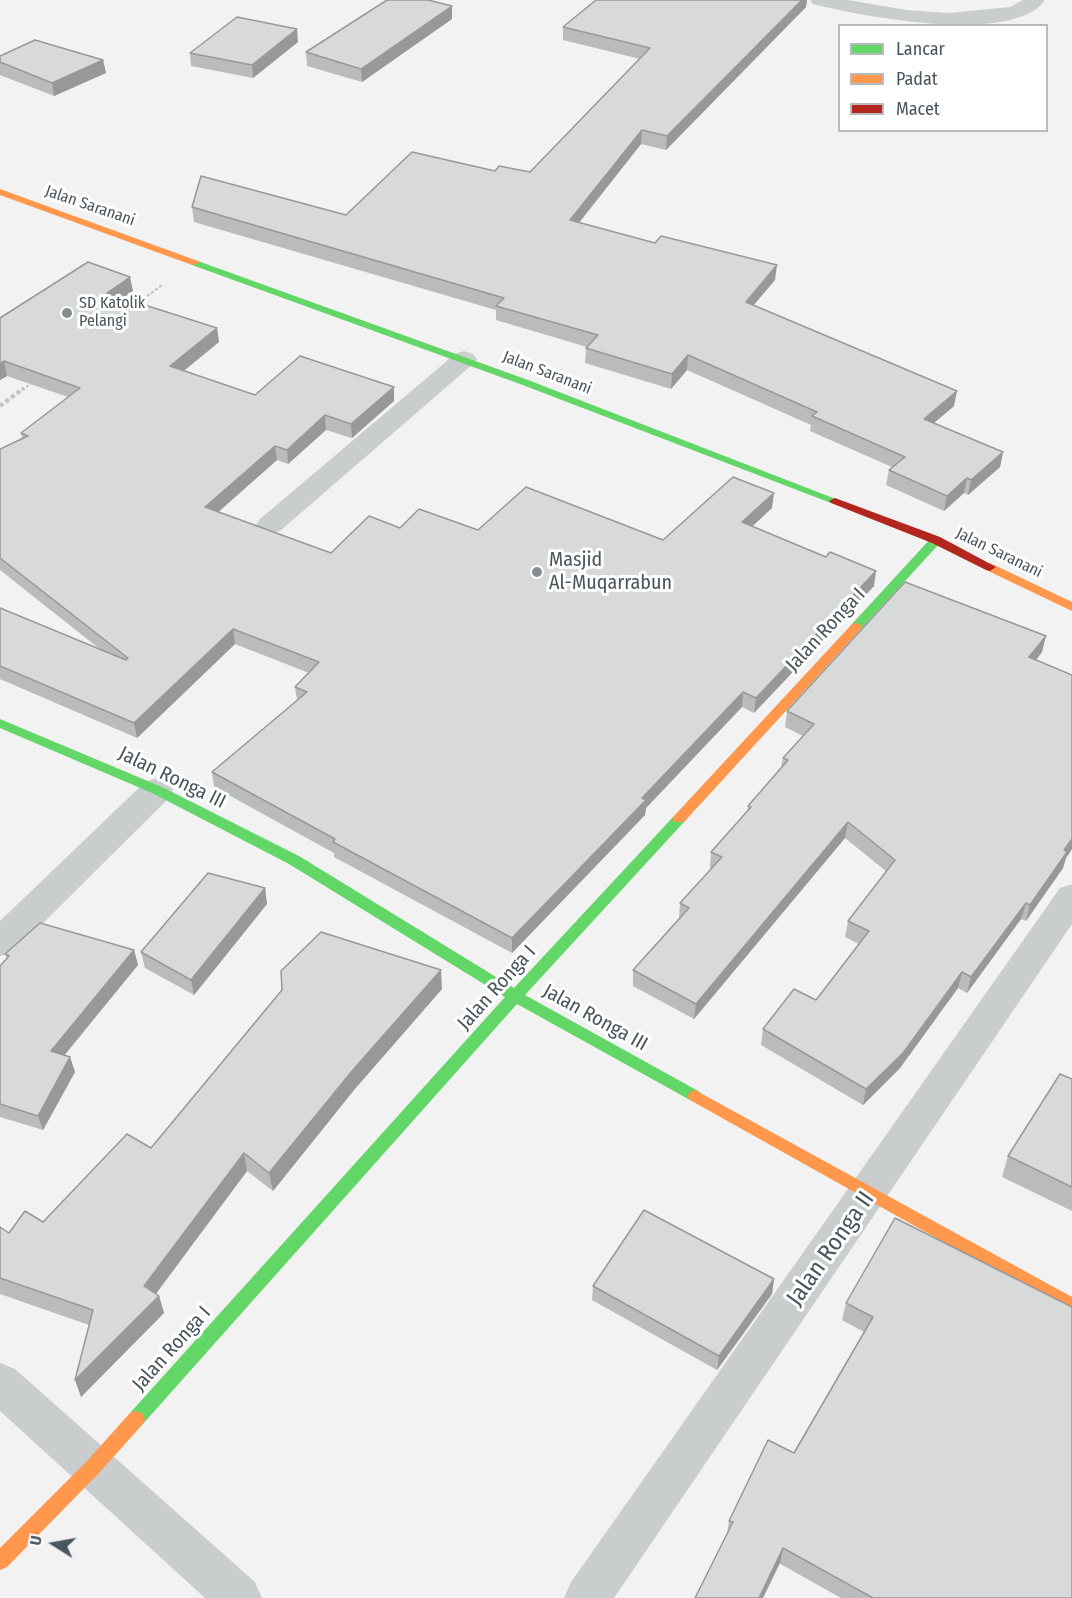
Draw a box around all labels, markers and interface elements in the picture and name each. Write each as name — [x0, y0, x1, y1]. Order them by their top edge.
legend — [838, 24, 1048, 132]
text: Lancar — [896, 38, 945, 60]
text: Padat — [896, 68, 938, 90]
text: Macet — [896, 98, 940, 120]
street label: Jalan Saranani — [43, 182, 137, 230]
place label: SD Katolik Pelangi — [79, 294, 145, 332]
marker: SD Katolik Pelangi — [60, 306, 74, 320]
street label: Jalan Saranani — [500, 347, 594, 399]
street label: Jalan Saranani — [953, 524, 1045, 582]
place label: Masjid Al-Muqarrabun — [549, 548, 672, 595]
marker: Masjid Al-Muqarrabun — [530, 565, 544, 579]
street label: Jalan Ronga I — [781, 583, 871, 677]
street label: Jalan Ronga III — [115, 742, 229, 814]
street label: Jalan Ronga I — [453, 941, 541, 1035]
street label: Jalan Ronga III — [538, 979, 652, 1057]
street label: Jalan Ronga II — [781, 1186, 881, 1312]
street label: Jalan Ronga I — [128, 1302, 216, 1396]
north arrow — [24, 1514, 84, 1574]
text: U — [26, 1534, 46, 1547]

